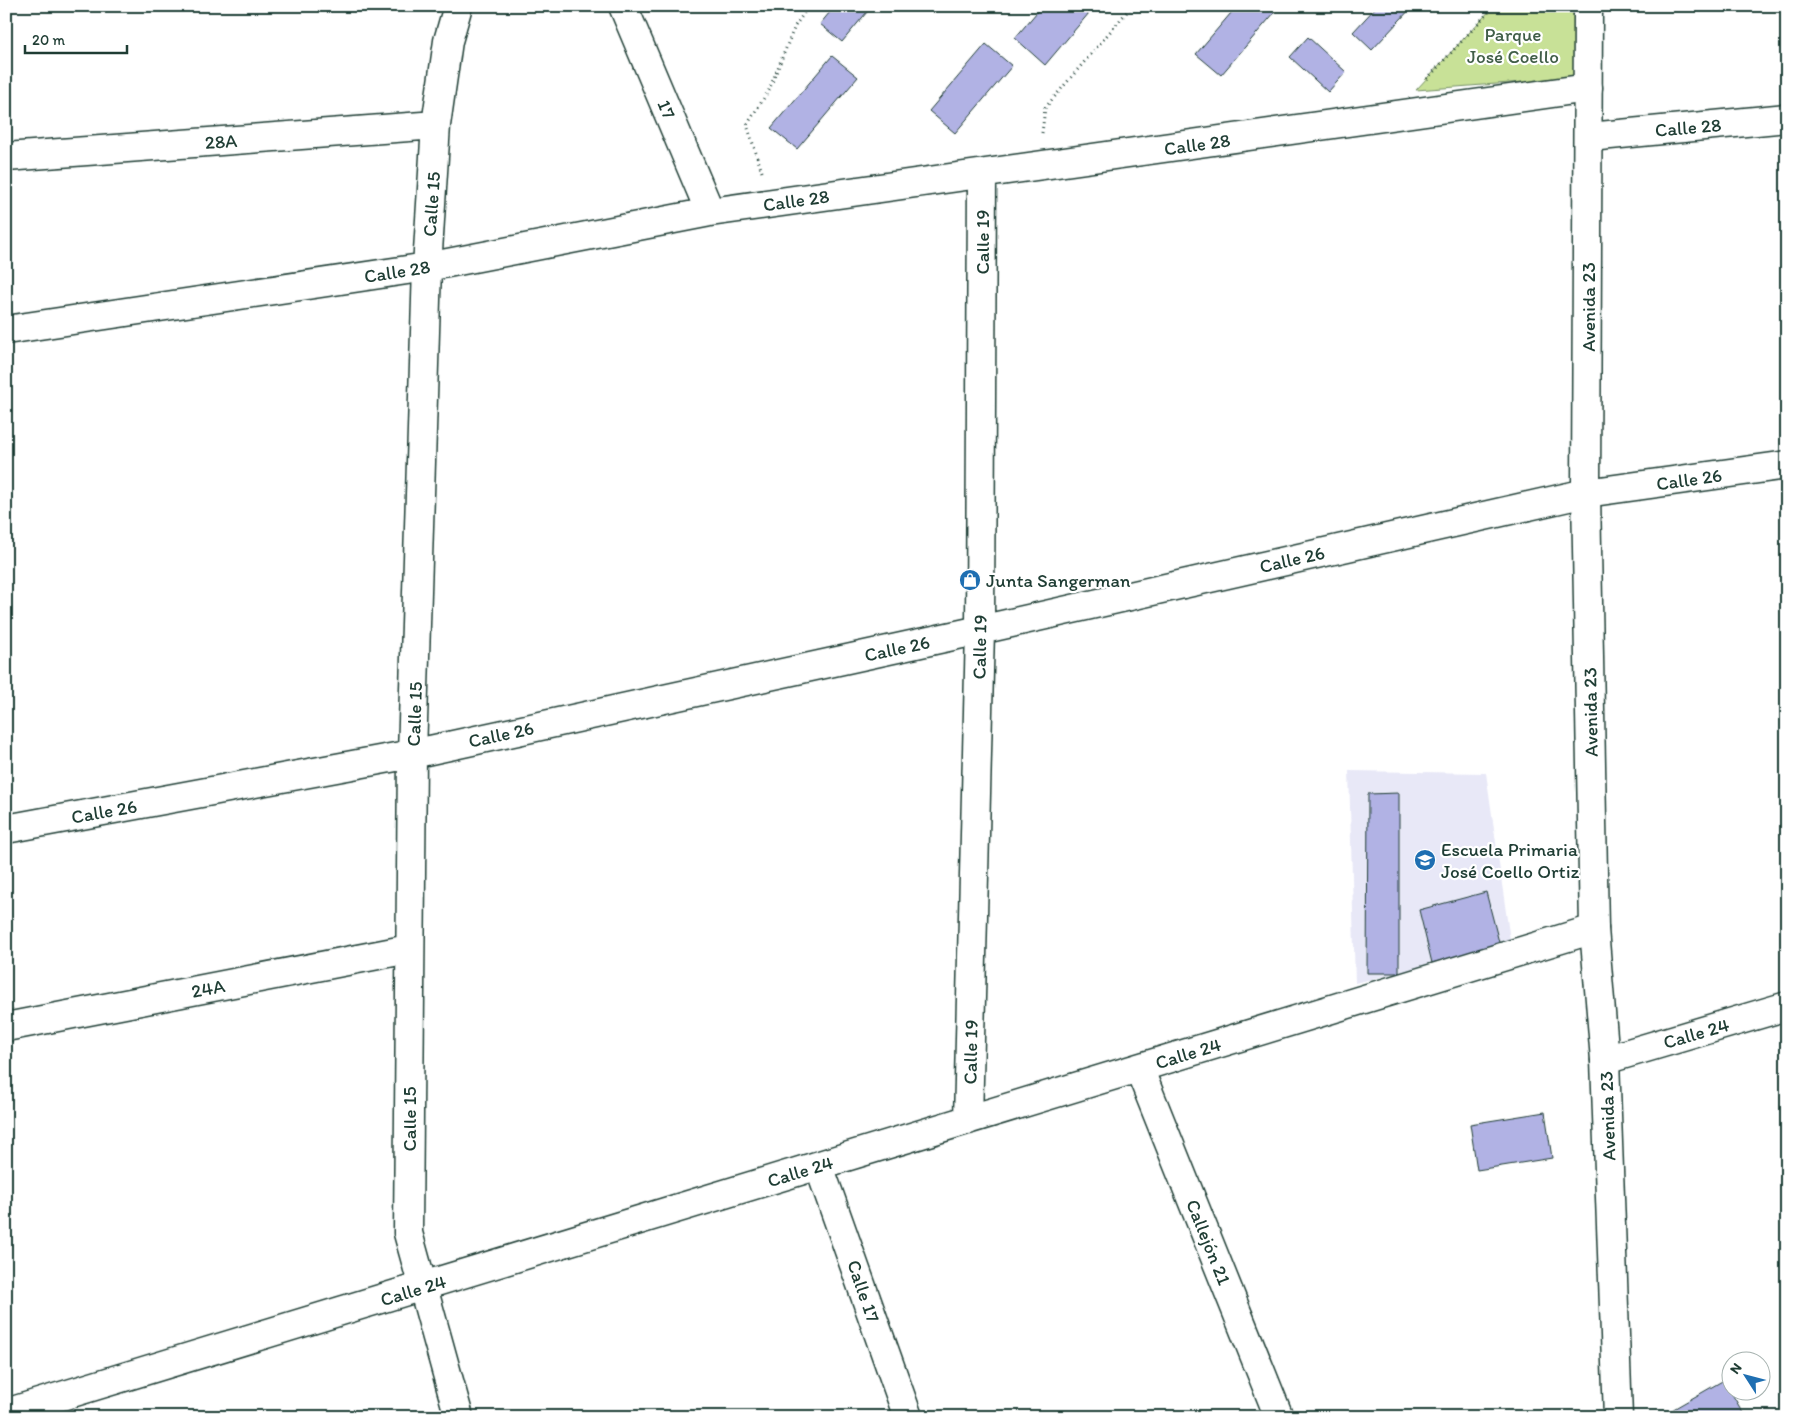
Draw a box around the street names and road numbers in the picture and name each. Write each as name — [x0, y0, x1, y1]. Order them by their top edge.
street label: 17 — [652, 96, 681, 122]
street label: Calle 28 — [1654, 113, 1722, 142]
street label: Calle 28 — [1163, 128, 1232, 161]
street label: 28A — [204, 129, 238, 154]
street label: Calle 15 — [418, 171, 445, 237]
street label: Calle 28 — [762, 184, 831, 217]
street label: Calle 19 — [971, 210, 994, 274]
street label: Calle 28 — [362, 255, 432, 288]
street label: Avenida 23 — [1577, 262, 1600, 352]
street label: Calle 26 — [1655, 463, 1723, 495]
street label: Calle 26 — [1257, 541, 1327, 578]
street label: Calle 19 — [967, 614, 992, 680]
street label: Calle 26 — [862, 630, 932, 667]
street label: Avenida 23 — [1578, 667, 1603, 757]
street label: Calle 15 — [402, 681, 427, 747]
street label: Calle 26 — [466, 716, 536, 753]
street label: Calle 26 — [69, 794, 139, 829]
street label: 24A — [189, 974, 227, 1003]
street label: Calle 24 — [1660, 1013, 1732, 1054]
street label: Calle 19 — [958, 1019, 983, 1085]
street label: Calle 24 — [1152, 1033, 1224, 1074]
street label: Avenida 23 — [1594, 1071, 1621, 1161]
street label: Calle 15 — [398, 1086, 421, 1151]
street label: Calle 24 — [764, 1151, 836, 1192]
street label: Callejón 21 — [1181, 1196, 1236, 1288]
street label: Calle 17 — [842, 1257, 885, 1325]
street label: Calle 24 — [377, 1270, 449, 1311]

